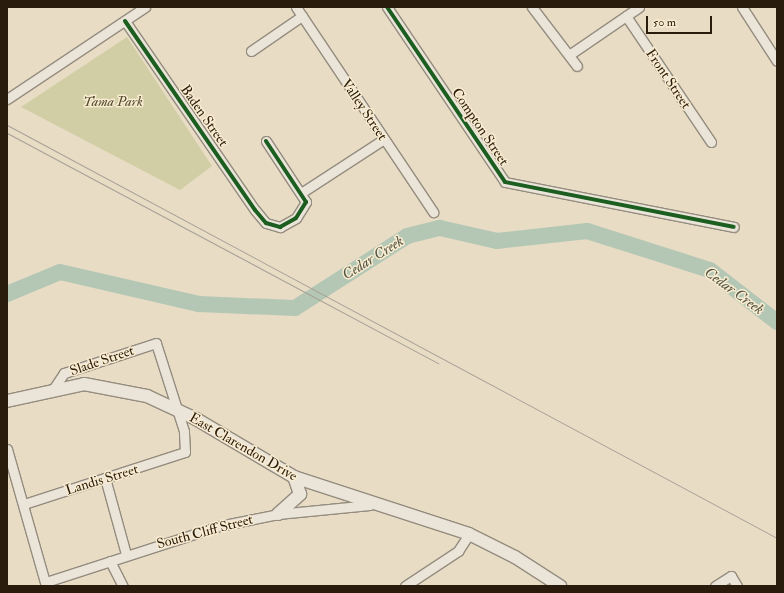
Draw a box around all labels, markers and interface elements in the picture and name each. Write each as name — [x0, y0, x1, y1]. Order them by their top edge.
scale bar — [648, 8, 714, 34]
text: 50 m — [653, 15, 676, 30]
street label: Front Street — [642, 46, 694, 112]
street label: Valley Street — [337, 76, 391, 144]
street label: Baden Street — [177, 82, 231, 150]
street label: Compton Street — [448, 85, 512, 169]
park label: Tama Park — [83, 94, 143, 110]
water label: Cedar Creek — [339, 232, 407, 284]
water label: Cedar Creek — [701, 263, 767, 319]
street label: Slade Street — [68, 342, 136, 380]
street label: East Clarendon Drive — [186, 409, 300, 485]
street label: Landis Street — [64, 461, 140, 499]
street label: South Cliff Street — [155, 511, 255, 553]

